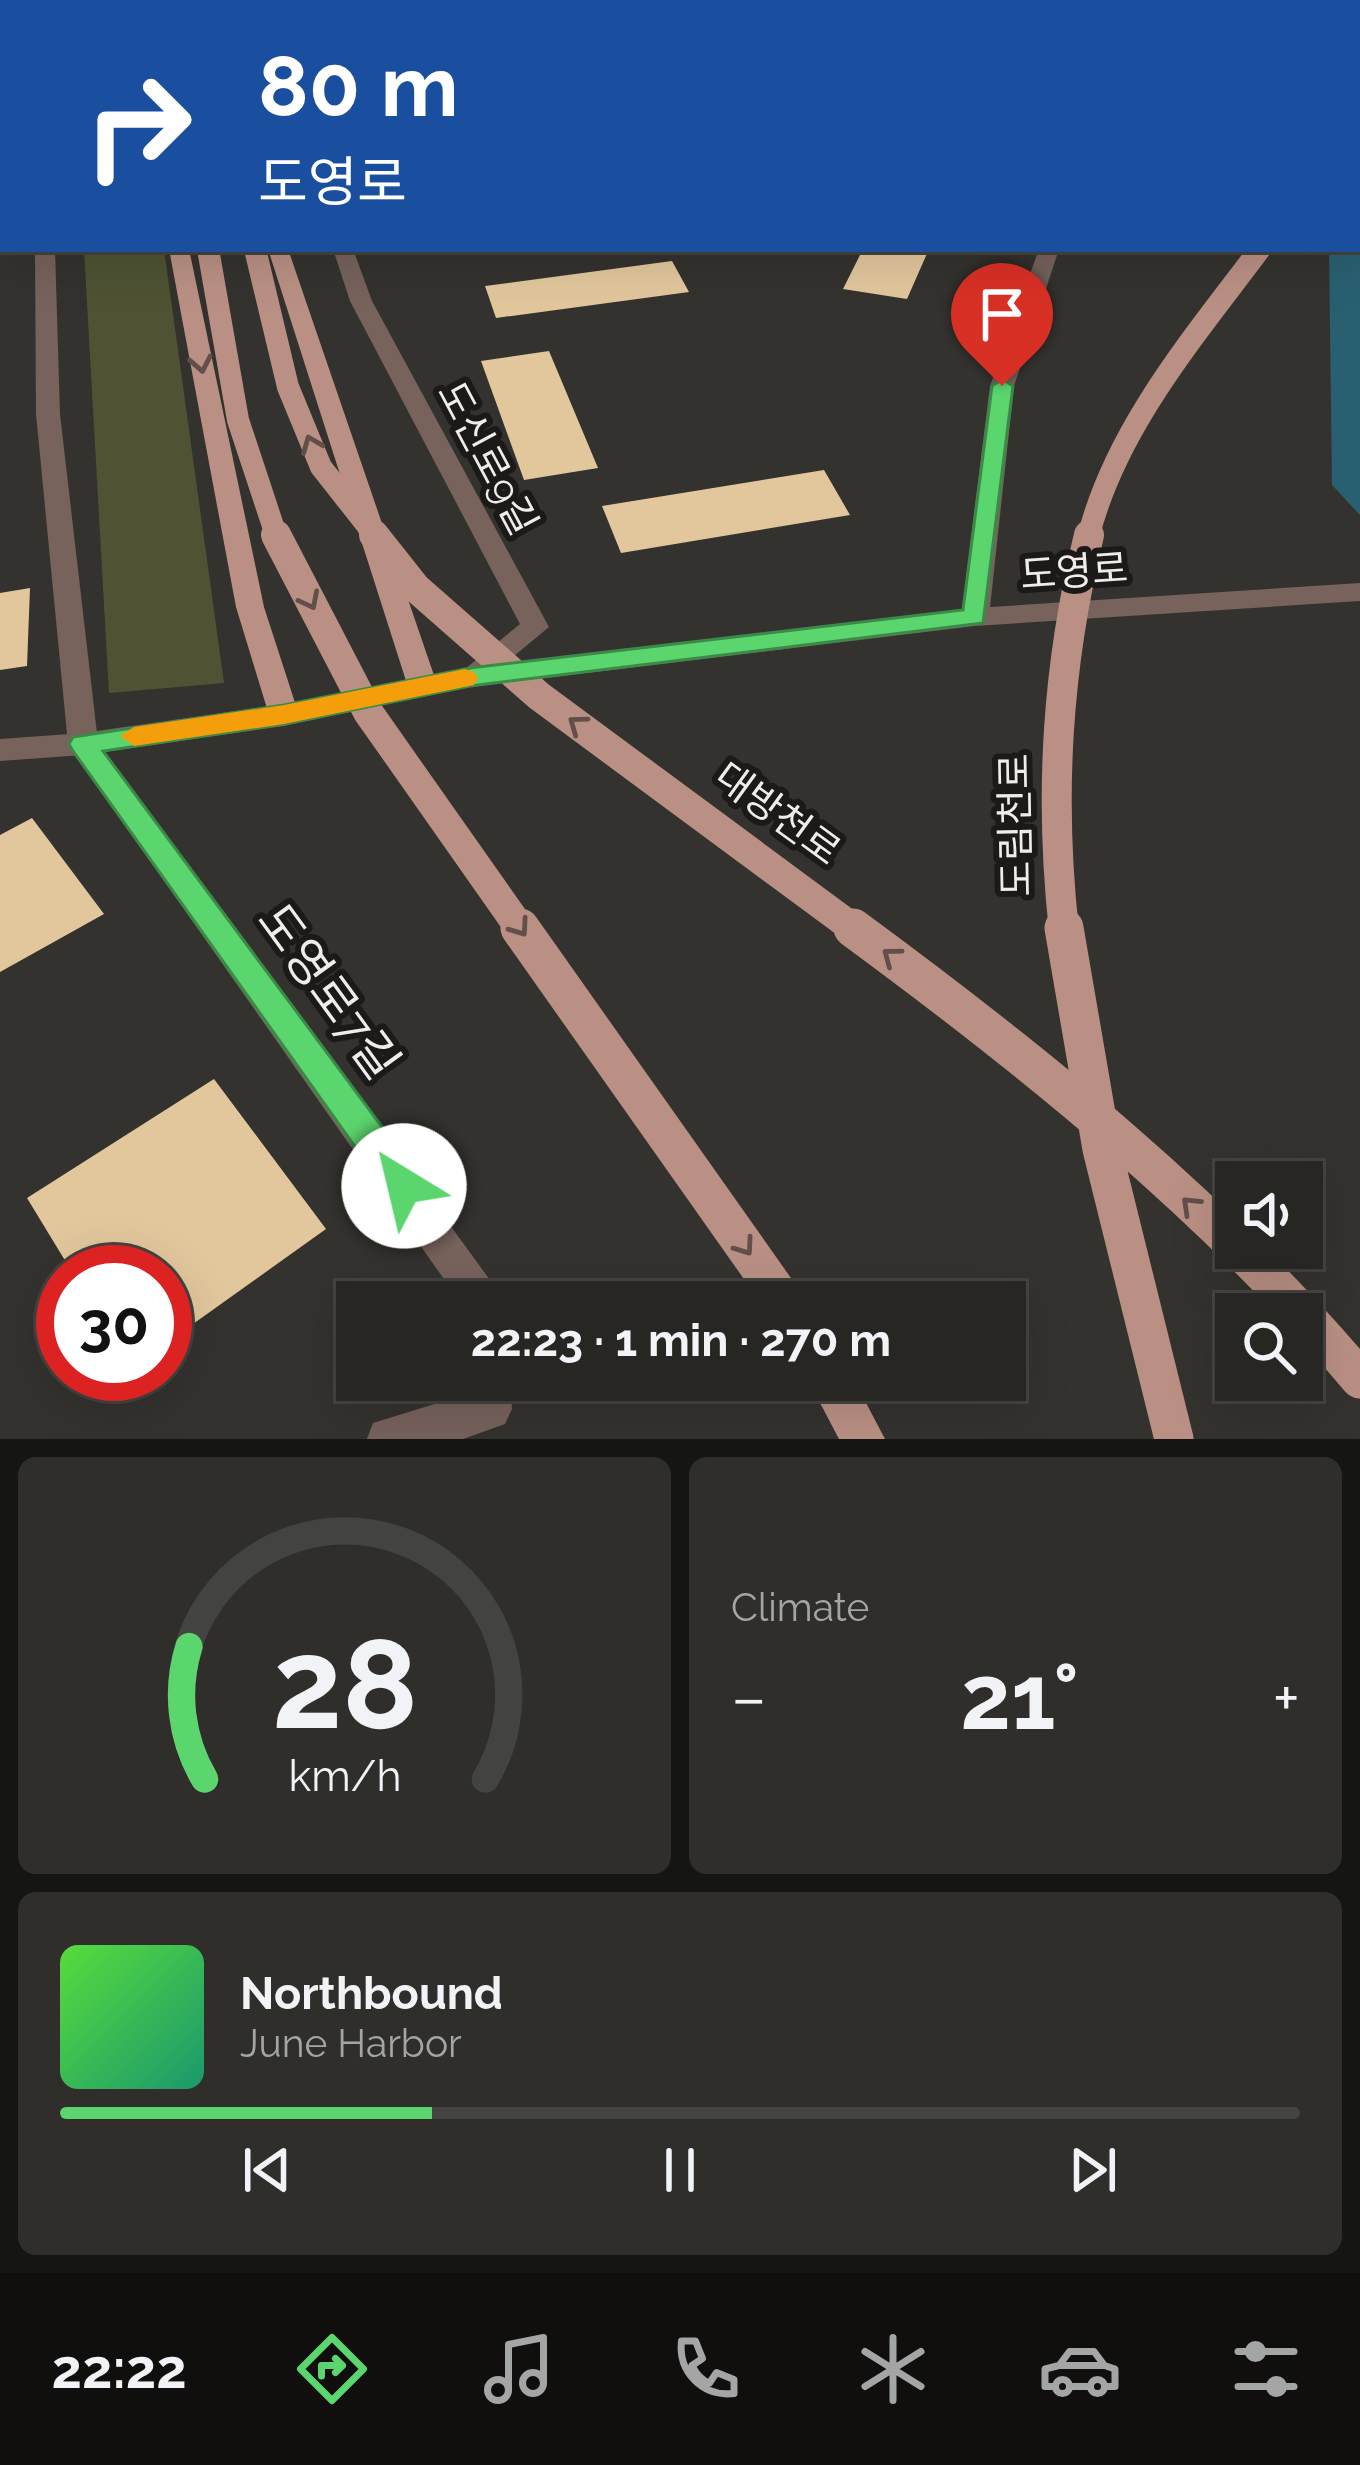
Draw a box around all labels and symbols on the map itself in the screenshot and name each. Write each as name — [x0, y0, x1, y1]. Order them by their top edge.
pin — [951, 263, 1053, 386]
one-way arrow — [187, 353, 213, 373]
street label: 도신로9길 — [429, 374, 547, 542]
one-way arrow — [301, 435, 325, 456]
street label: 도영로 — [1019, 544, 1129, 598]
one-way arrow — [295, 589, 319, 610]
one-way arrow — [569, 717, 590, 739]
street label: 대방천로 — [706, 752, 850, 874]
street label: 도림천로 — [991, 753, 1039, 897]
street label: 도영로7길 — [247, 893, 411, 1089]
one-way arrow — [506, 915, 528, 936]
one-way arrow — [883, 948, 904, 970]
position arrow — [341, 1123, 467, 1249]
one-way arrow — [1182, 1198, 1204, 1220]
one-way arrow — [731, 1234, 753, 1256]
speed limit sign: 30 — [36, 1245, 192, 1401]

